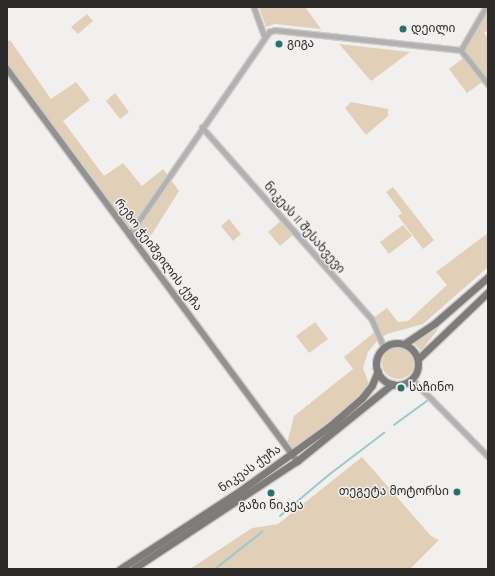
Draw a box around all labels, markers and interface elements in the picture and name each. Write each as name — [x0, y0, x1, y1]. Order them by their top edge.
place label: დეილი — [411, 22, 455, 36]
marker: დეილი — [398, 24, 408, 34]
place label: გიგა — [287, 37, 314, 51]
marker: გიგა — [274, 39, 284, 49]
street label: ნიკეას II შესახვევი — [260, 179, 348, 277]
street label: რეზო ჭეიშვილის ქუჩა — [111, 196, 205, 314]
place label: საჩინო — [409, 381, 454, 395]
marker: საჩინო — [396, 383, 406, 393]
street label: ნიკეას ქუჩა — [216, 442, 284, 496]
place label: თეგეტა მოტორსი — [339, 485, 449, 499]
marker: თეგეტა მოტორსი — [452, 487, 462, 497]
marker: გაზი ნიკეა — [266, 488, 276, 498]
place label: გაზი ნიკეა — [238, 499, 304, 513]

